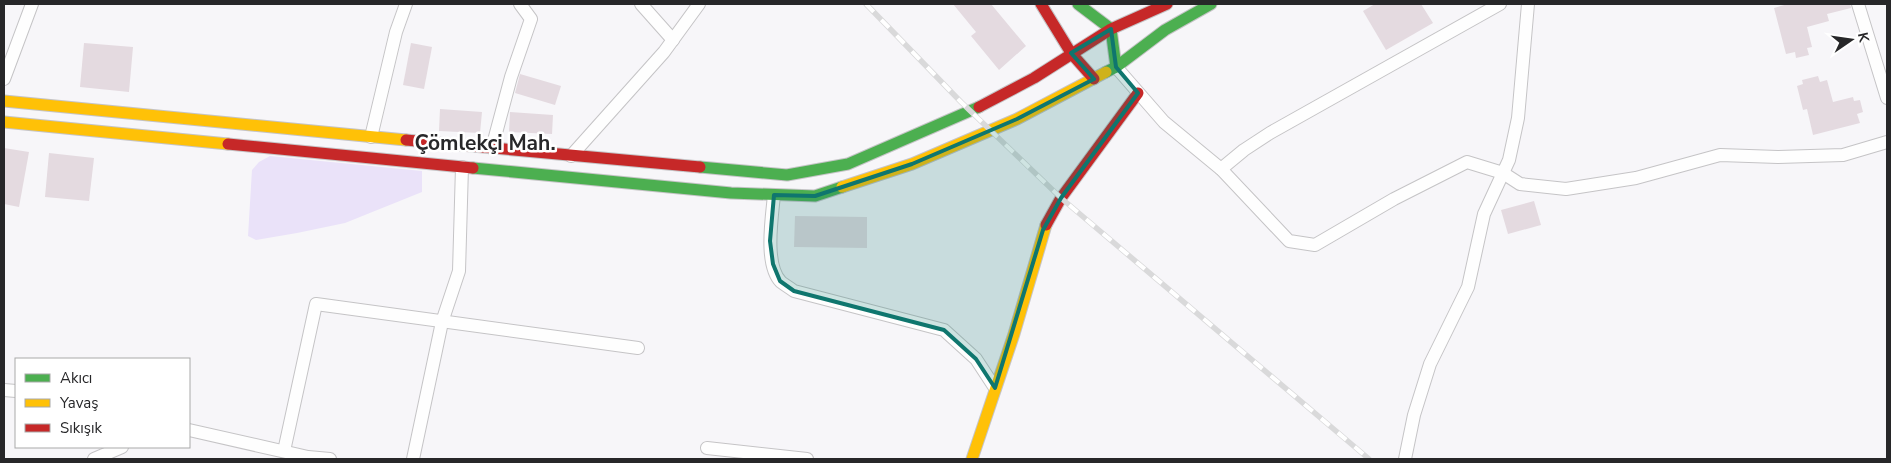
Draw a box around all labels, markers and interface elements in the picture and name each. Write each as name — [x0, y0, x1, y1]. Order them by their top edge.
north arrow — [1826, 15, 1876, 65]
text: K — [1853, 31, 1874, 45]
district label: Çömlekçi Mah. — [414, 129, 556, 157]
legend — [15, 358, 190, 448]
text: Akıcı — [60, 368, 92, 388]
text: Yavaş — [59, 393, 98, 413]
text: Sıkışık — [60, 418, 102, 438]

